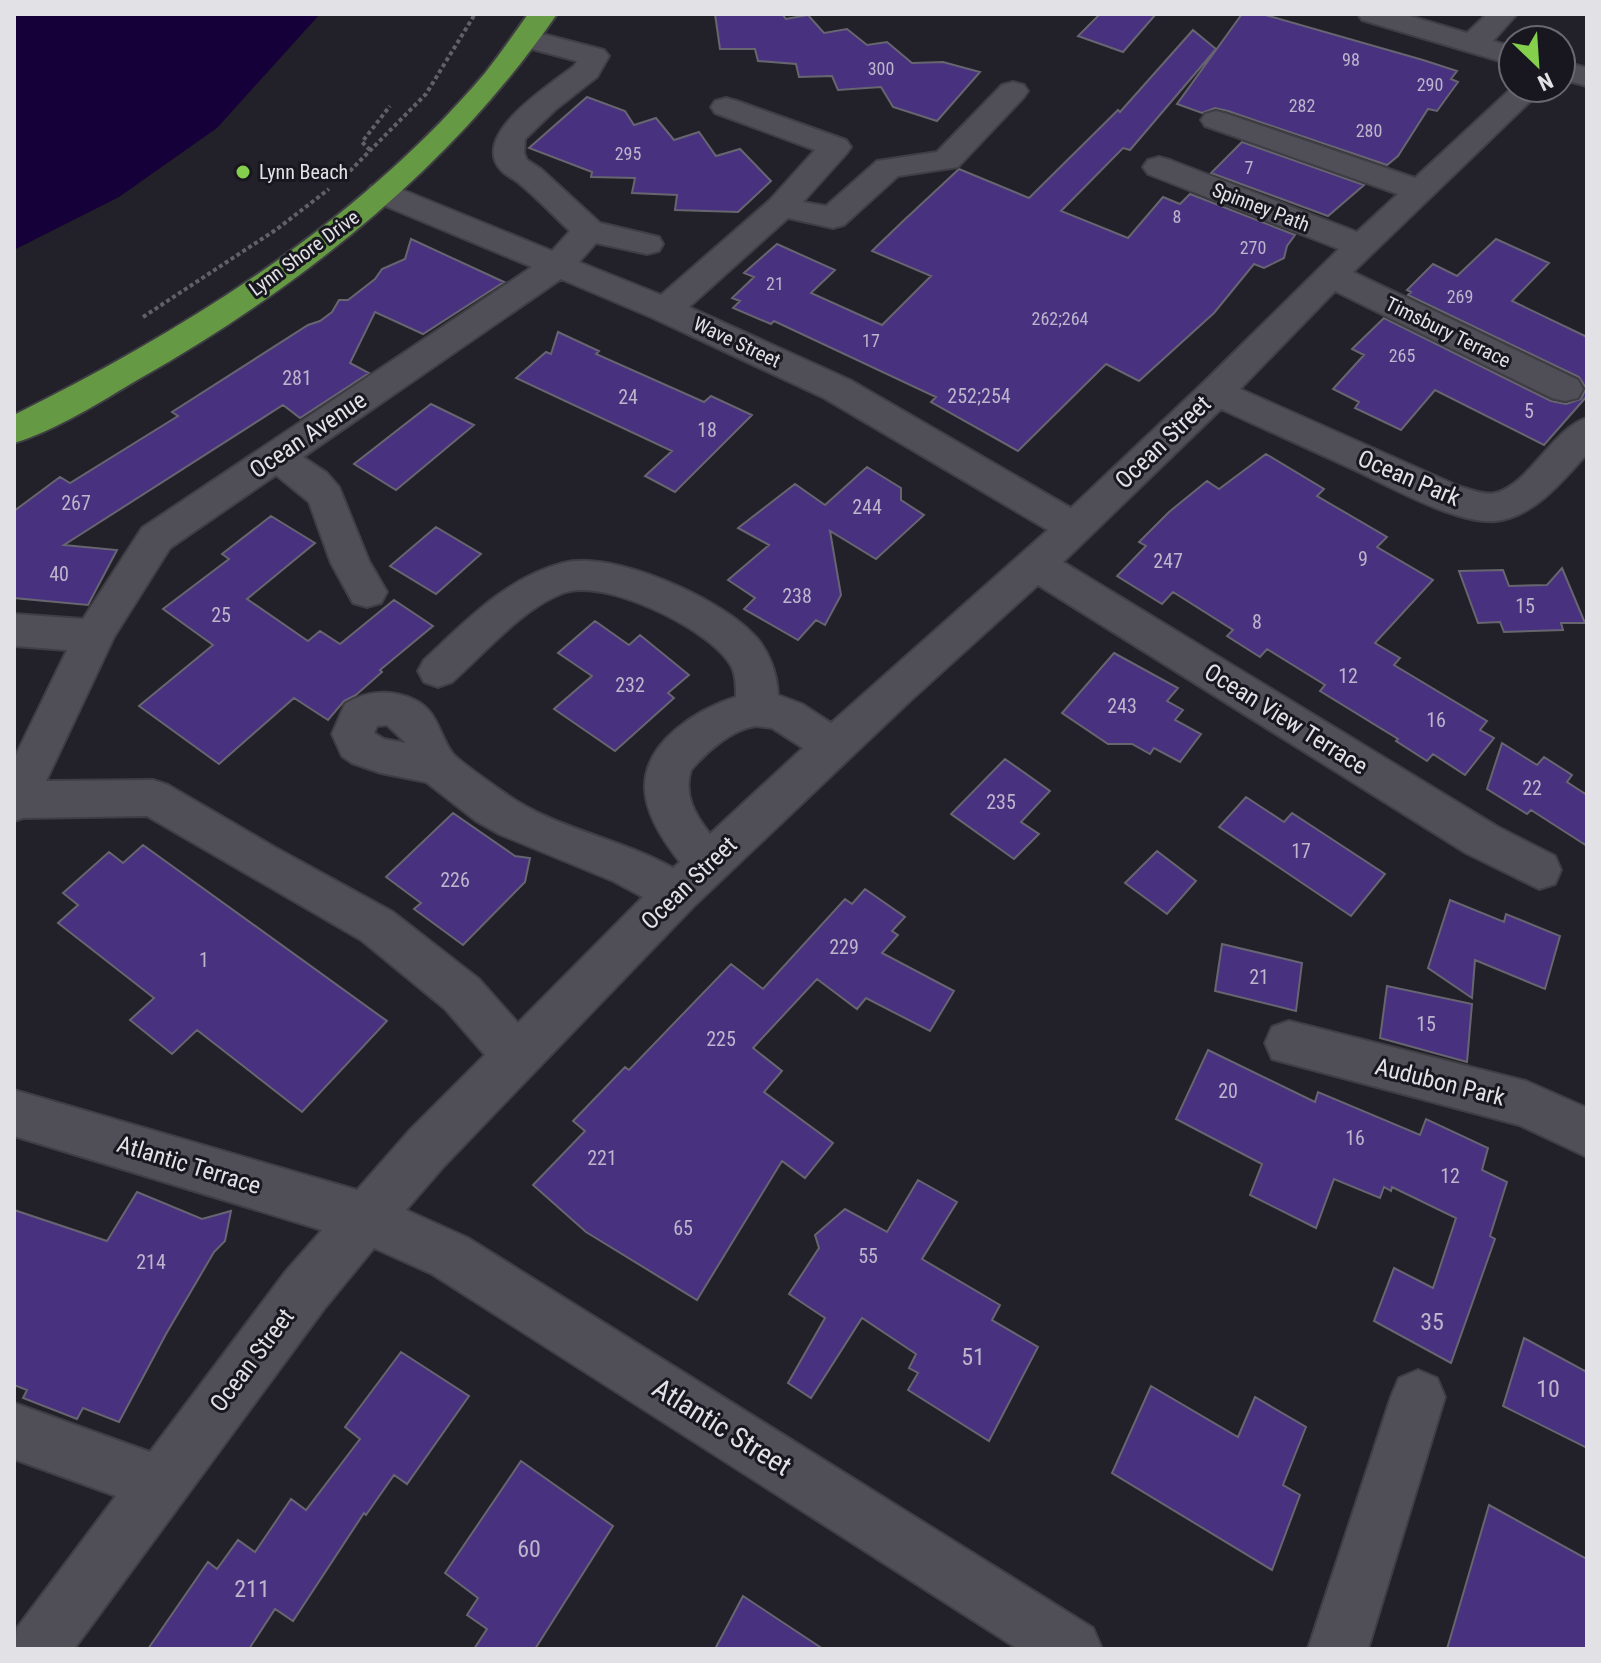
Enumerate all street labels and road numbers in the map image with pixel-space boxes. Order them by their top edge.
street label: Spinney Path [1209,177,1313,237]
street label: Lynn Shore Drive [244,205,364,301]
street label: Timsbury Terrace [1381,291,1515,373]
street label: Wave Street [690,311,785,373]
street label: Ocean Avenue [244,386,372,484]
street label: Ocean Street [1110,390,1216,494]
street label: Ocean Park [1354,444,1464,512]
street label: Ocean View Terrace [1199,658,1373,780]
street label: Ocean Street [636,831,742,935]
street label: Audubon Park [1372,1052,1508,1112]
street label: Atlantic Terrace [114,1130,264,1200]
street label: Ocean Street [204,1303,300,1417]
street label: Atlantic Street [647,1371,797,1483]

